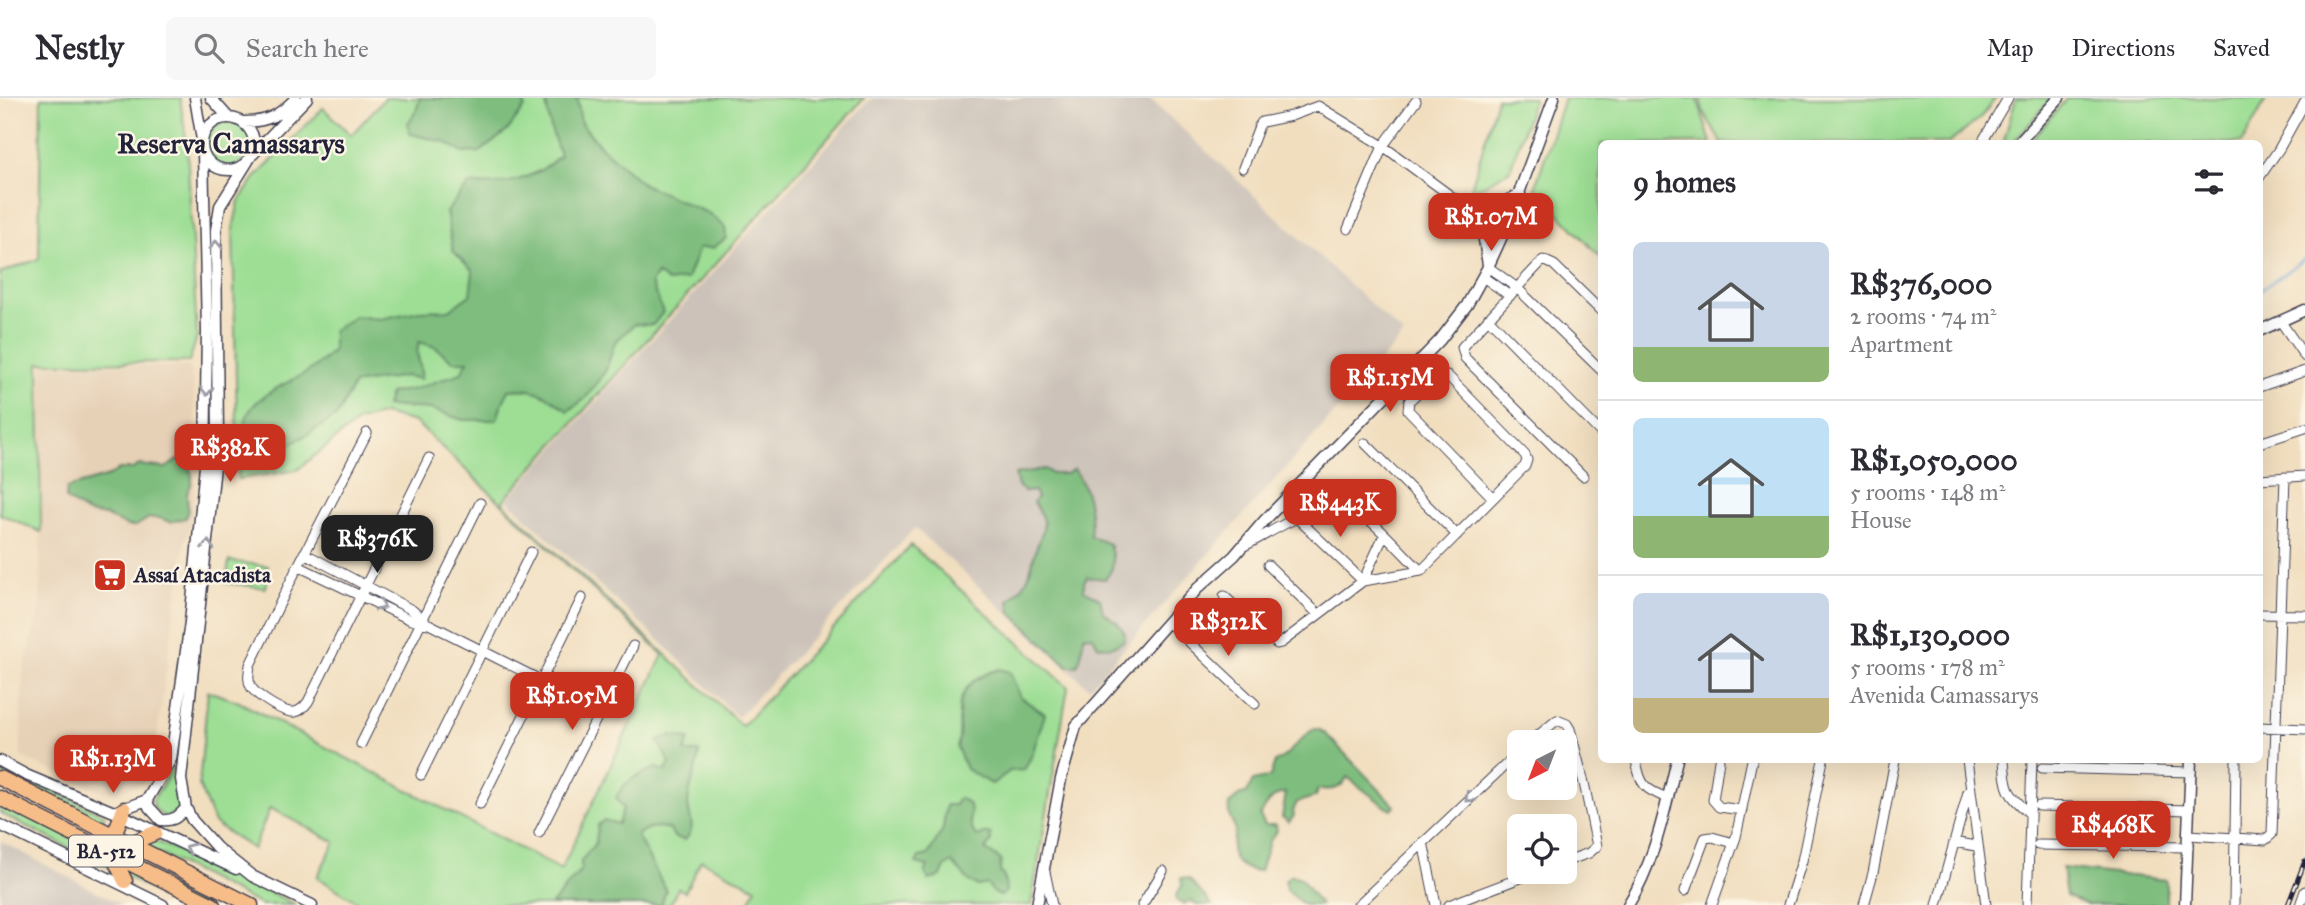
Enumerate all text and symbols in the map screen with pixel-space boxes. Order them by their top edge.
search box [166,17,656,80]
text: Nestly [35,28,124,68]
icon: search [190,29,228,67]
text: Search here [246,32,369,64]
text: Map [1987,33,2034,63]
text: Directions [2072,33,2175,63]
text: Saved [2213,33,2270,63]
district label: Reserva Camassarys [117,126,345,161]
icon: filters [2190,163,2228,201]
text: 9 homes [1633,164,1736,200]
pin: R$1.07M [1426,194,1556,253]
text: R$1.07M [1444,202,1538,230]
one-way arrow [208,239,224,250]
text: R$376,000 [1850,266,1993,302]
icon: home [1689,270,1773,354]
text: 2 rooms · 74 m² [1850,302,1996,330]
text: Apartment [1850,330,1953,358]
pin: R$1.15M [1325,354,1455,414]
text: R$1.15M [1346,363,1434,391]
one-way arrow [199,386,215,397]
pin: R$382K [173,424,287,484]
text: R$382K [190,433,270,461]
text: R$1,050,000 [1850,442,2018,478]
icon: home [1689,446,1773,530]
text: 5 rooms · 148 m² [1850,478,2005,506]
pin: R$443K [1283,480,1397,539]
text: R$443K [1299,488,1381,516]
text: House [1850,506,1912,534]
pin: R$376K [320,516,434,575]
text: R$376K [337,524,417,552]
one-way arrow [200,540,215,551]
supermarket icon: Assaí Atacadista [91,556,129,594]
place label: Assaí Atacadista [132,562,272,588]
one-way arrow [374,598,386,612]
pin: R$312K [1171,598,1285,658]
text: R$312K [1190,607,1266,635]
text: R$1,130,000 [1850,617,2010,653]
icon: home [1689,621,1773,705]
text: 5 rooms · 178 m² [1850,653,2005,681]
pin: R$1.05M [507,672,637,732]
text: R$1.05M [526,681,618,709]
text: Avenida Camassarys [1850,681,2039,709]
north arrow [1507,730,1577,800]
map controls [1507,730,1577,884]
pin: R$1.13M [48,736,178,795]
text: R$1.13M [70,744,156,772]
one-way arrow [1464,790,1477,803]
pin: R$468K [2056,802,2170,861]
text: R$468K [2071,810,2155,838]
button: locate [1507,814,1577,884]
road number: BA-512 [69,836,143,866]
one-way arrow [184,842,197,856]

